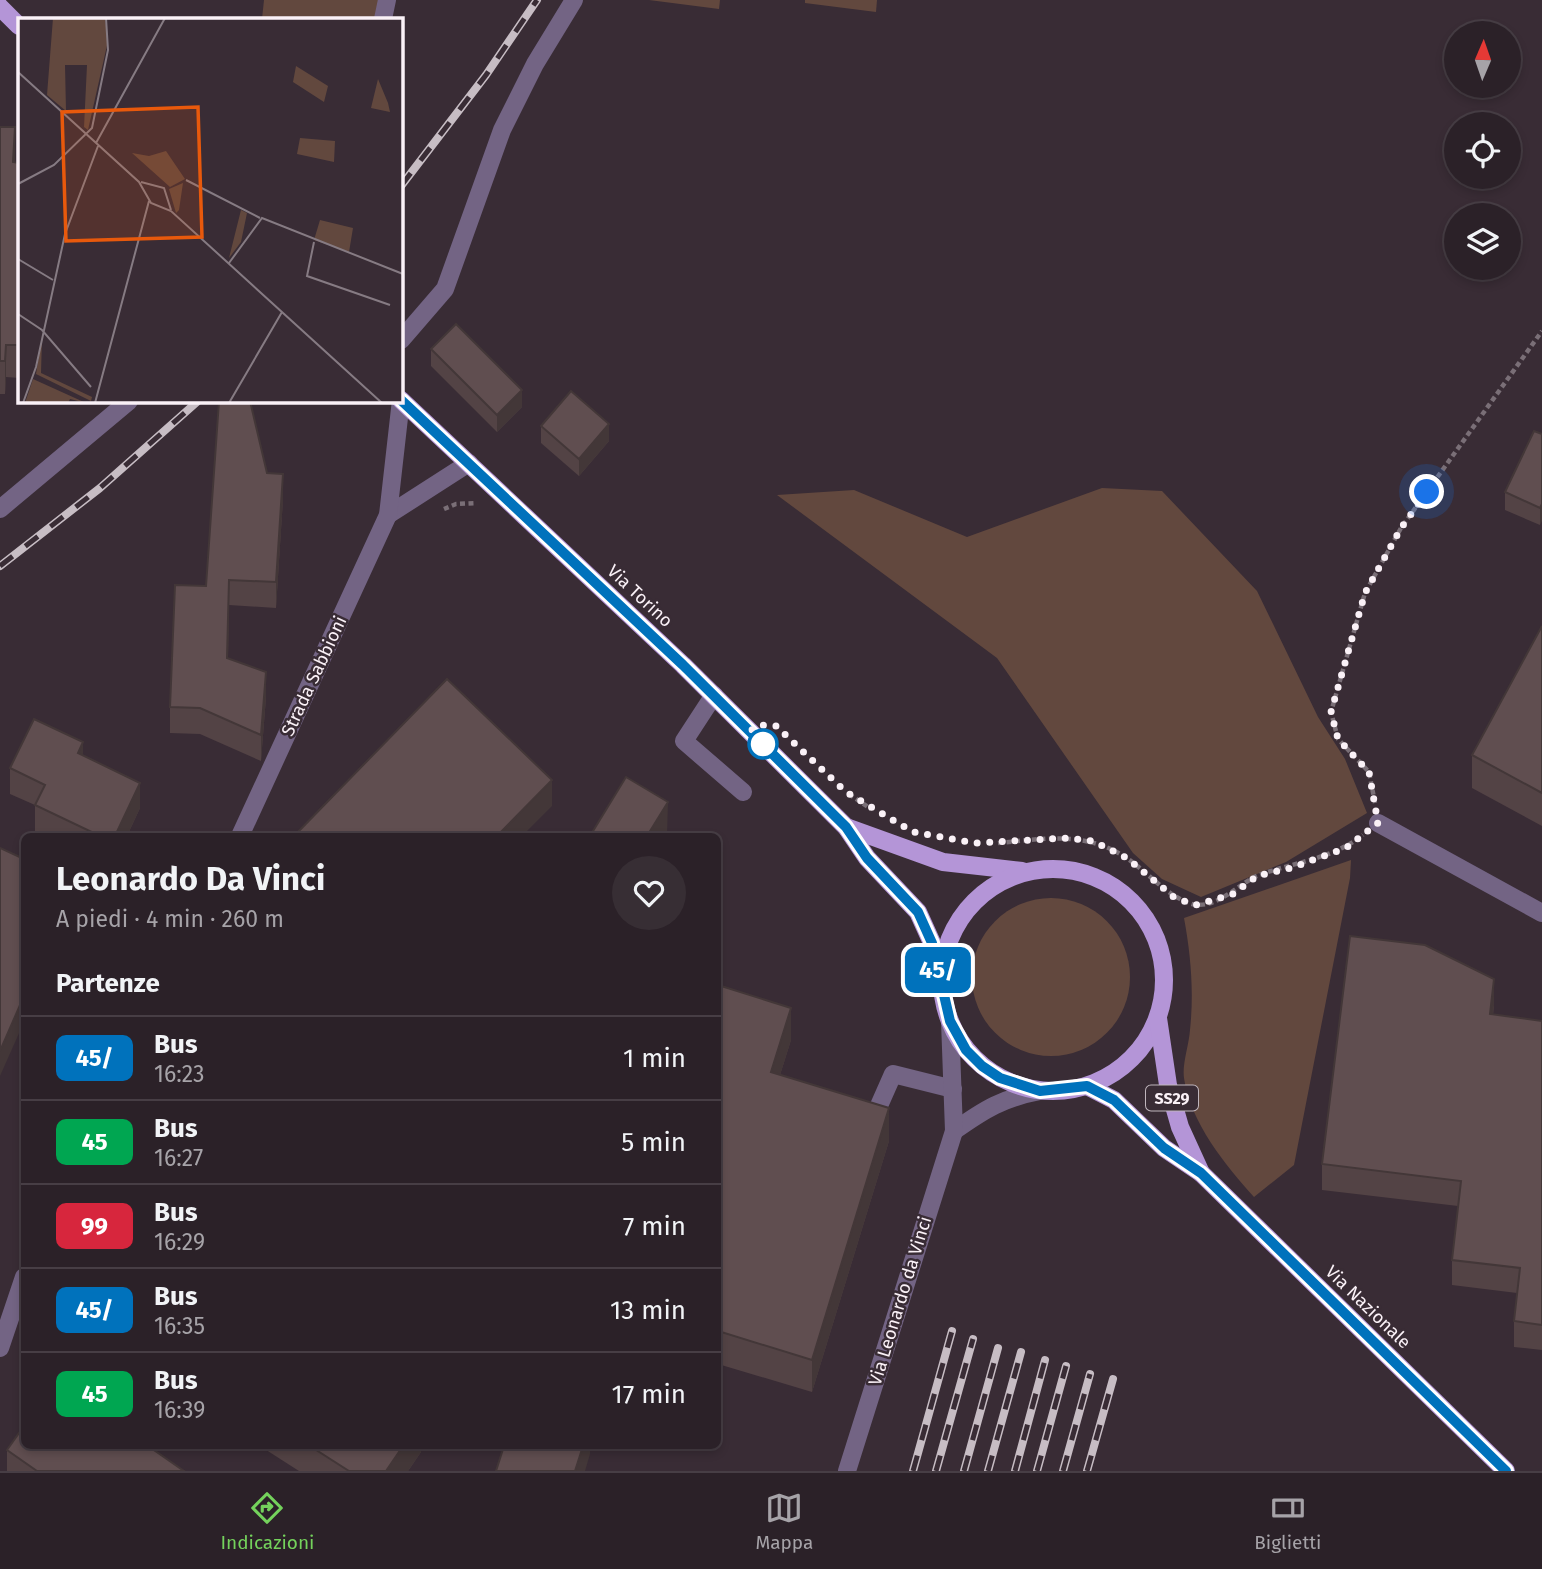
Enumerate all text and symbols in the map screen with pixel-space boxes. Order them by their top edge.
inset map [18,18,402,402]
north arrow [1444,21,1521,98]
map controls [1444,21,1521,280]
button: locate [1444,112,1521,189]
button: layers [1444,203,1521,280]
your location [1409,474,1444,509]
street label: Via Torino [603,560,677,632]
street label: Strada Sabbioni [277,612,351,740]
unlabelled marker [748,729,778,759]
button: heart [612,856,686,930]
text: Leonardo Da Vinci [56,859,325,899]
text: A piedi · 4 min · 260 m [56,905,284,933]
line badge: 45/ [898,947,978,993]
text: 45/ [919,956,957,984]
text: Partenze [56,968,160,999]
text: Bus [154,1029,197,1060]
text: 1 min [623,1043,686,1074]
text: 45/ [75,1044,114,1072]
text: 16:23 [154,1060,205,1088]
road number: SS29 [1146,1086,1198,1110]
text: Bus [154,1113,197,1144]
text: 5 min [621,1127,686,1158]
text: 45 [81,1128,108,1156]
text: 16:27 [154,1144,203,1172]
text: Bus [154,1197,197,1228]
text: 7 min [623,1211,686,1242]
text: 99 [81,1212,108,1240]
street label: Via Leonardo da Vinci [864,1214,936,1388]
text: 16:29 [154,1228,205,1256]
street label: Via Nazionale [1321,1261,1415,1353]
text: Bus [154,1281,197,1312]
text: 13 min [610,1295,686,1326]
text: 45/ [75,1296,114,1324]
text: 16:35 [154,1312,205,1340]
text: Bus [154,1365,197,1396]
text: 17 min [611,1379,686,1410]
text: 45 [81,1380,108,1408]
text: 16:39 [154,1396,205,1424]
tab: Indicazioni [221,1489,314,1554]
tab: Mappa [755,1489,813,1554]
tab: Biglietti [1254,1489,1321,1554]

